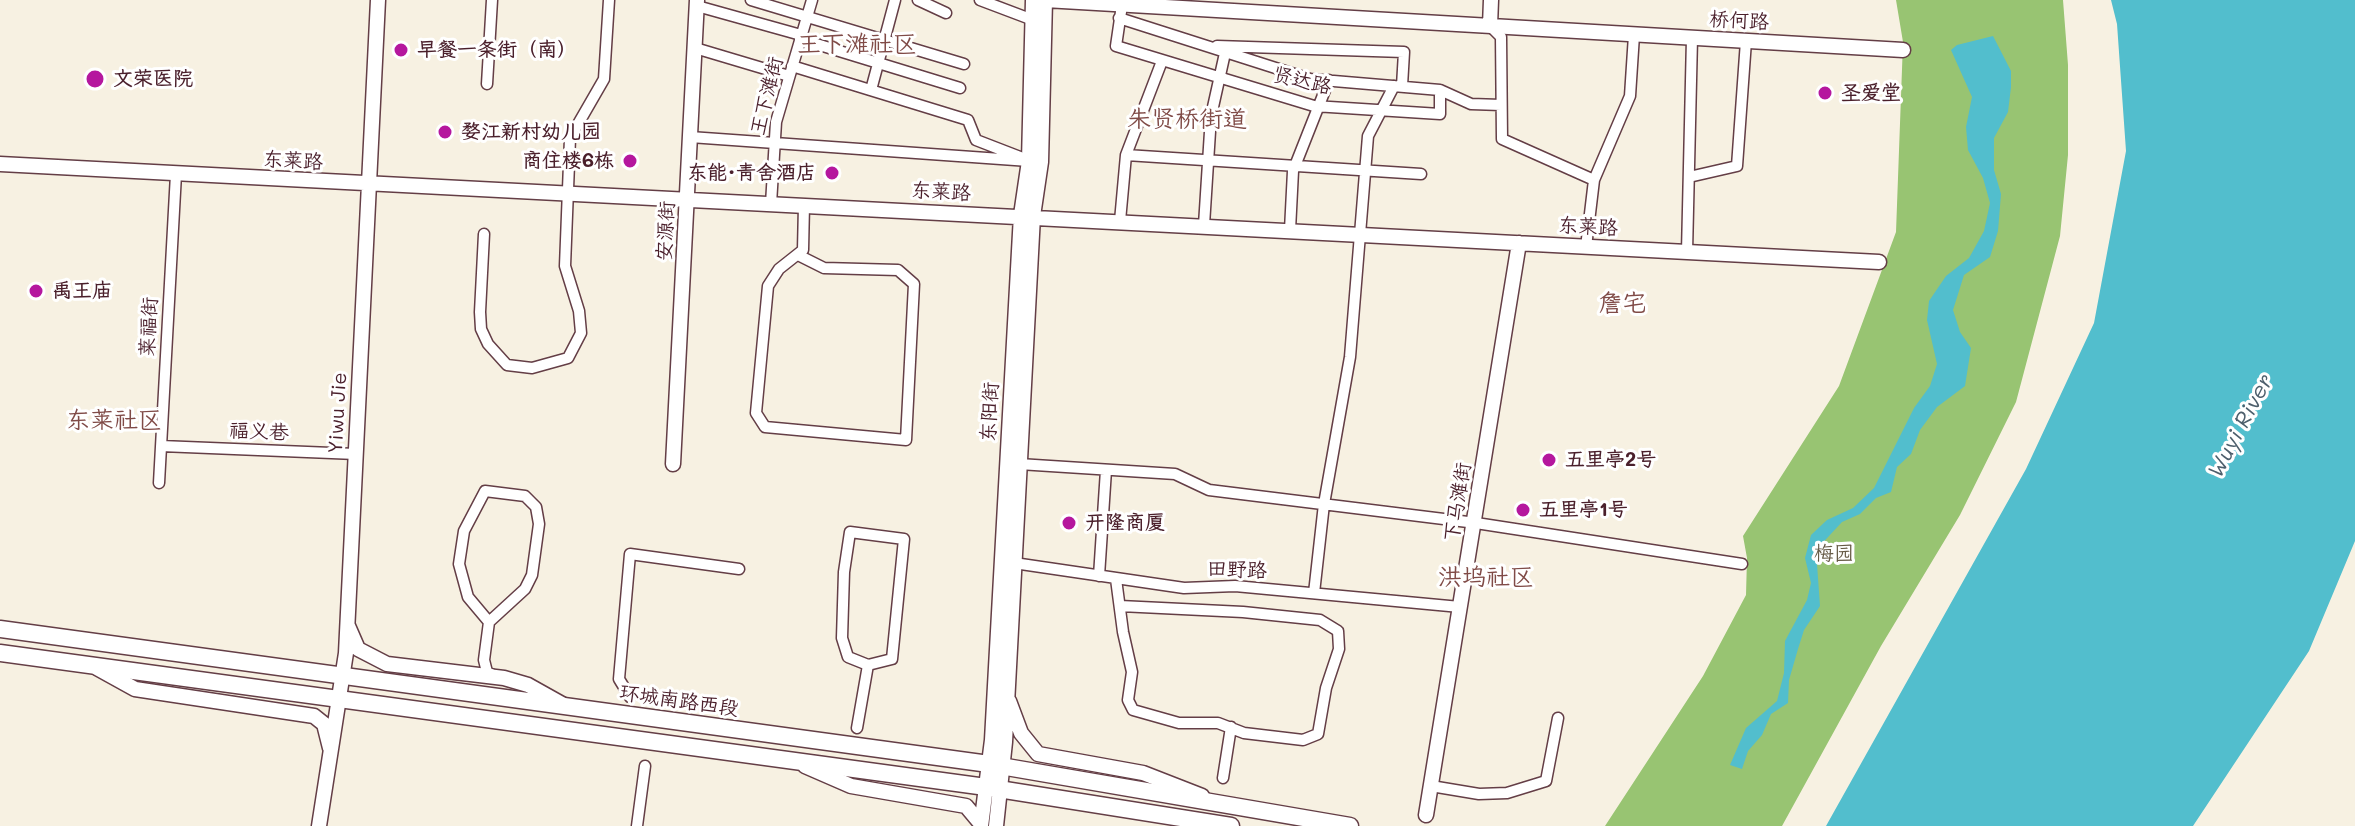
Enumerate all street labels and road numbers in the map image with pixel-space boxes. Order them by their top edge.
street label: 桥何路 [1708,7,1770,35]
street label: 王下滩街 [746,54,788,138]
street label: 贤达路 [1270,63,1334,99]
street label: 东莱路 [262,147,324,175]
street label: 东莱路 [910,178,972,206]
street label: 安源街 [652,200,680,262]
street label: 东莱路 [1557,213,1619,241]
street label: 莱福街 [135,296,163,358]
street label: Yiwu Jie [324,372,352,454]
street label: 东阳街 [976,381,1004,443]
street label: 福义巷 [229,419,289,445]
street label: 下马滩街 [1440,461,1476,543]
street label: 田野路 [1207,557,1267,583]
street label: 环城南路西段 [618,681,740,721]

